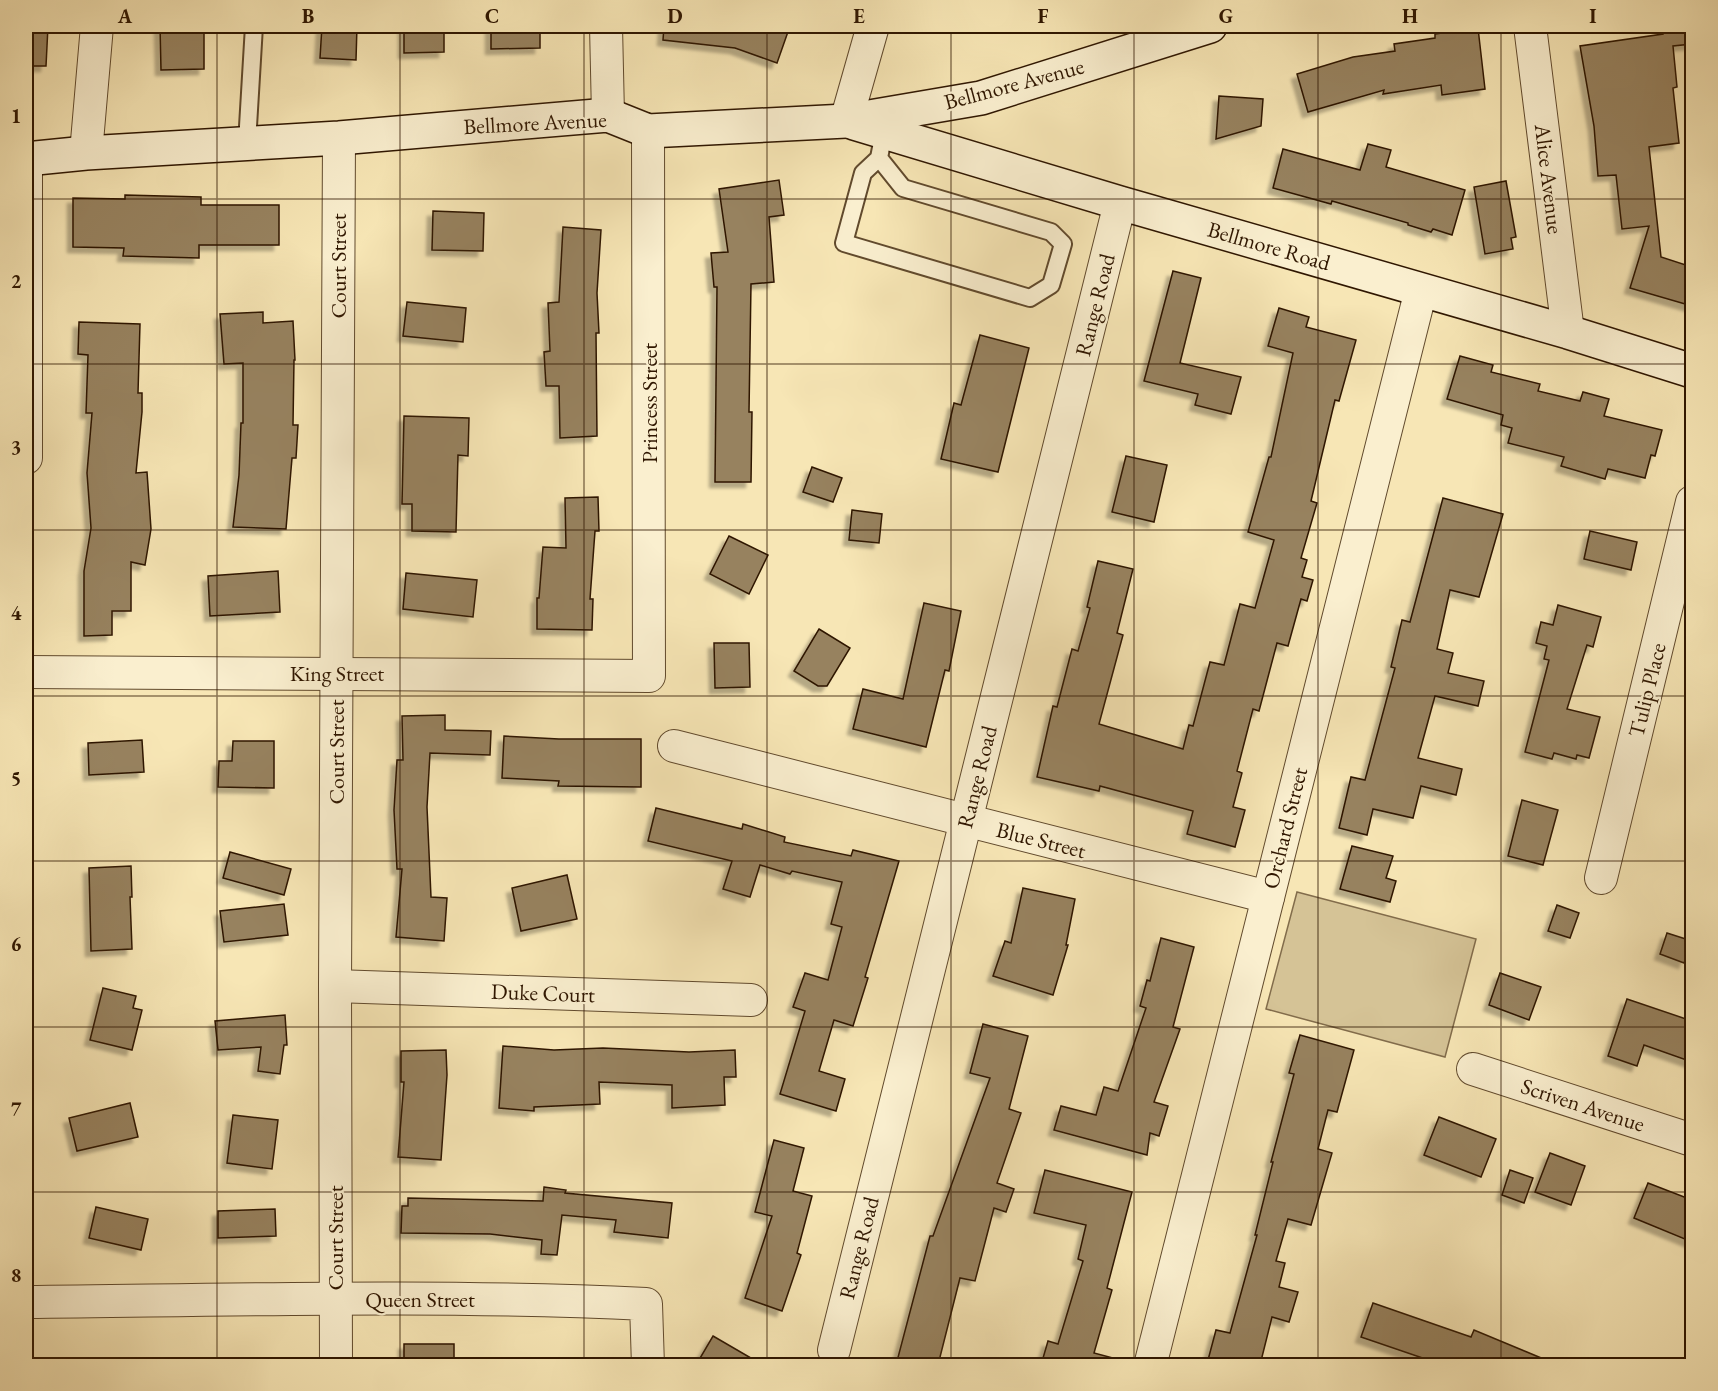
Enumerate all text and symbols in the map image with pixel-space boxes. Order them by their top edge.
text: A [117,3,133,29]
text: B [302,3,314,29]
text: C [485,3,499,29]
text: D [667,3,683,29]
text: E [853,3,865,29]
text: F [1038,3,1049,29]
text: G [1219,3,1233,29]
text: H [1402,3,1418,29]
text: I [1589,3,1597,29]
street label: Bellmore Avenue [941,51,1087,117]
text: 1 [11,103,21,129]
street label: Bellmore Avenue [463,105,608,141]
street label: Alice Avenue [1528,121,1570,236]
street label: Court Street [324,213,353,319]
street label: Bellmore Road [1204,215,1335,278]
street label: Range Road [1068,250,1122,359]
text: 2 [11,268,22,294]
street label: Princess Street [635,343,664,463]
text: 3 [11,434,21,460]
text: 4 [11,600,22,626]
street label: Tulip Place [1621,639,1673,740]
street label: King Street [290,659,384,688]
street label: Court Street [322,699,351,805]
street label: Range Road [950,722,1004,831]
street label: Orchard Street [1256,764,1314,892]
text: 5 [11,765,21,791]
street label: Blue Street [993,815,1089,865]
text: 6 [11,931,22,957]
street label: Duke Court [491,977,595,1009]
street label: Scriven Avenue [1517,1071,1649,1139]
text: 7 [11,1096,22,1122]
street label: Court Street [321,1185,350,1291]
street label: Range Road [832,1193,886,1302]
text: 8 [11,1262,21,1288]
street label: Queen Street [365,1285,475,1314]

